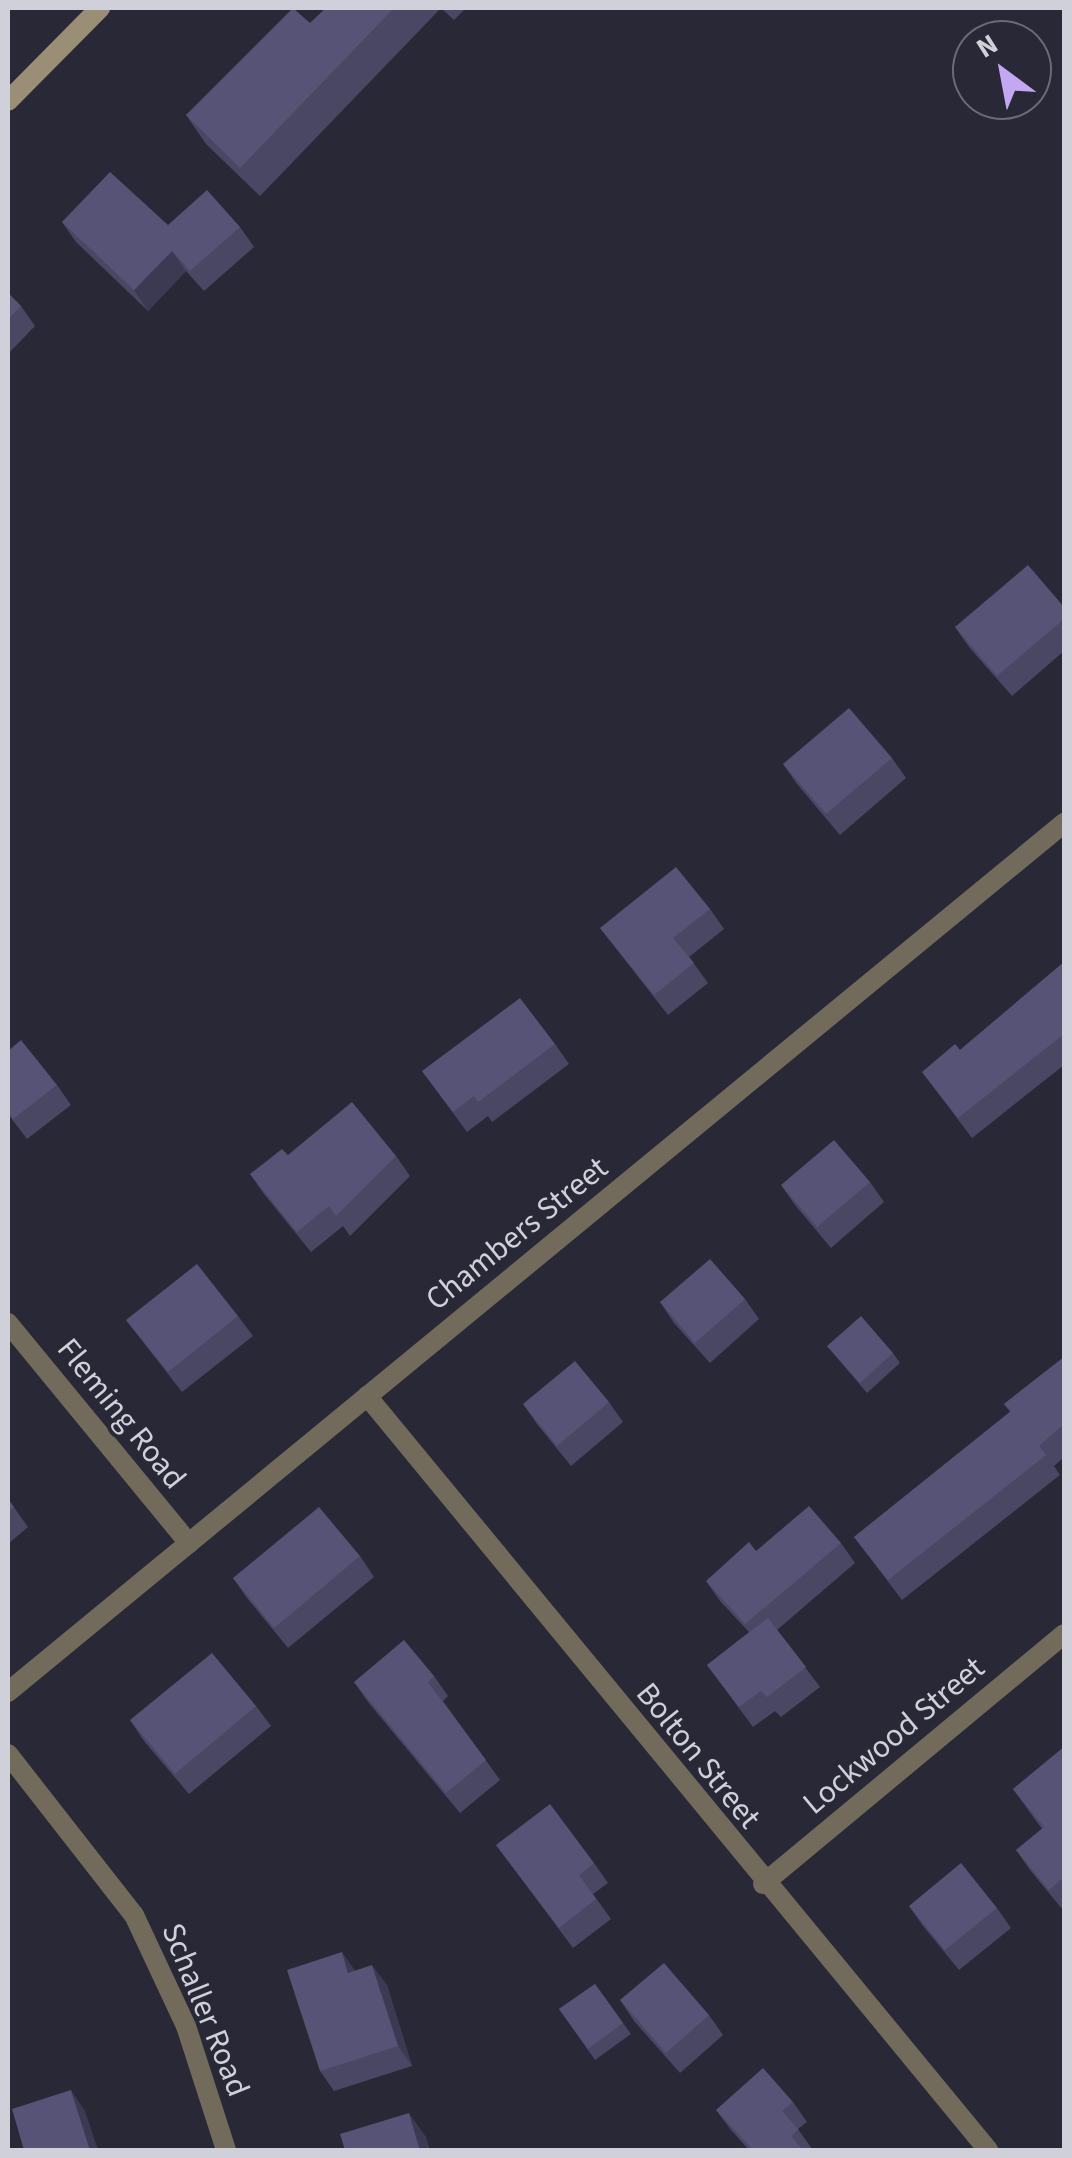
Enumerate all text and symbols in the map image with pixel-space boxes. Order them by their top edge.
north arrow [952,20,1052,120]
text: N [969,24,1006,68]
street label: Chambers Street [418,1149,616,1319]
street label: Fleming Road [49,1331,193,1497]
street label: Lockwood Street [796,1649,992,1823]
street label: Bolton Street [628,1675,768,1837]
street label: Schaller Road [153,1918,257,2102]

